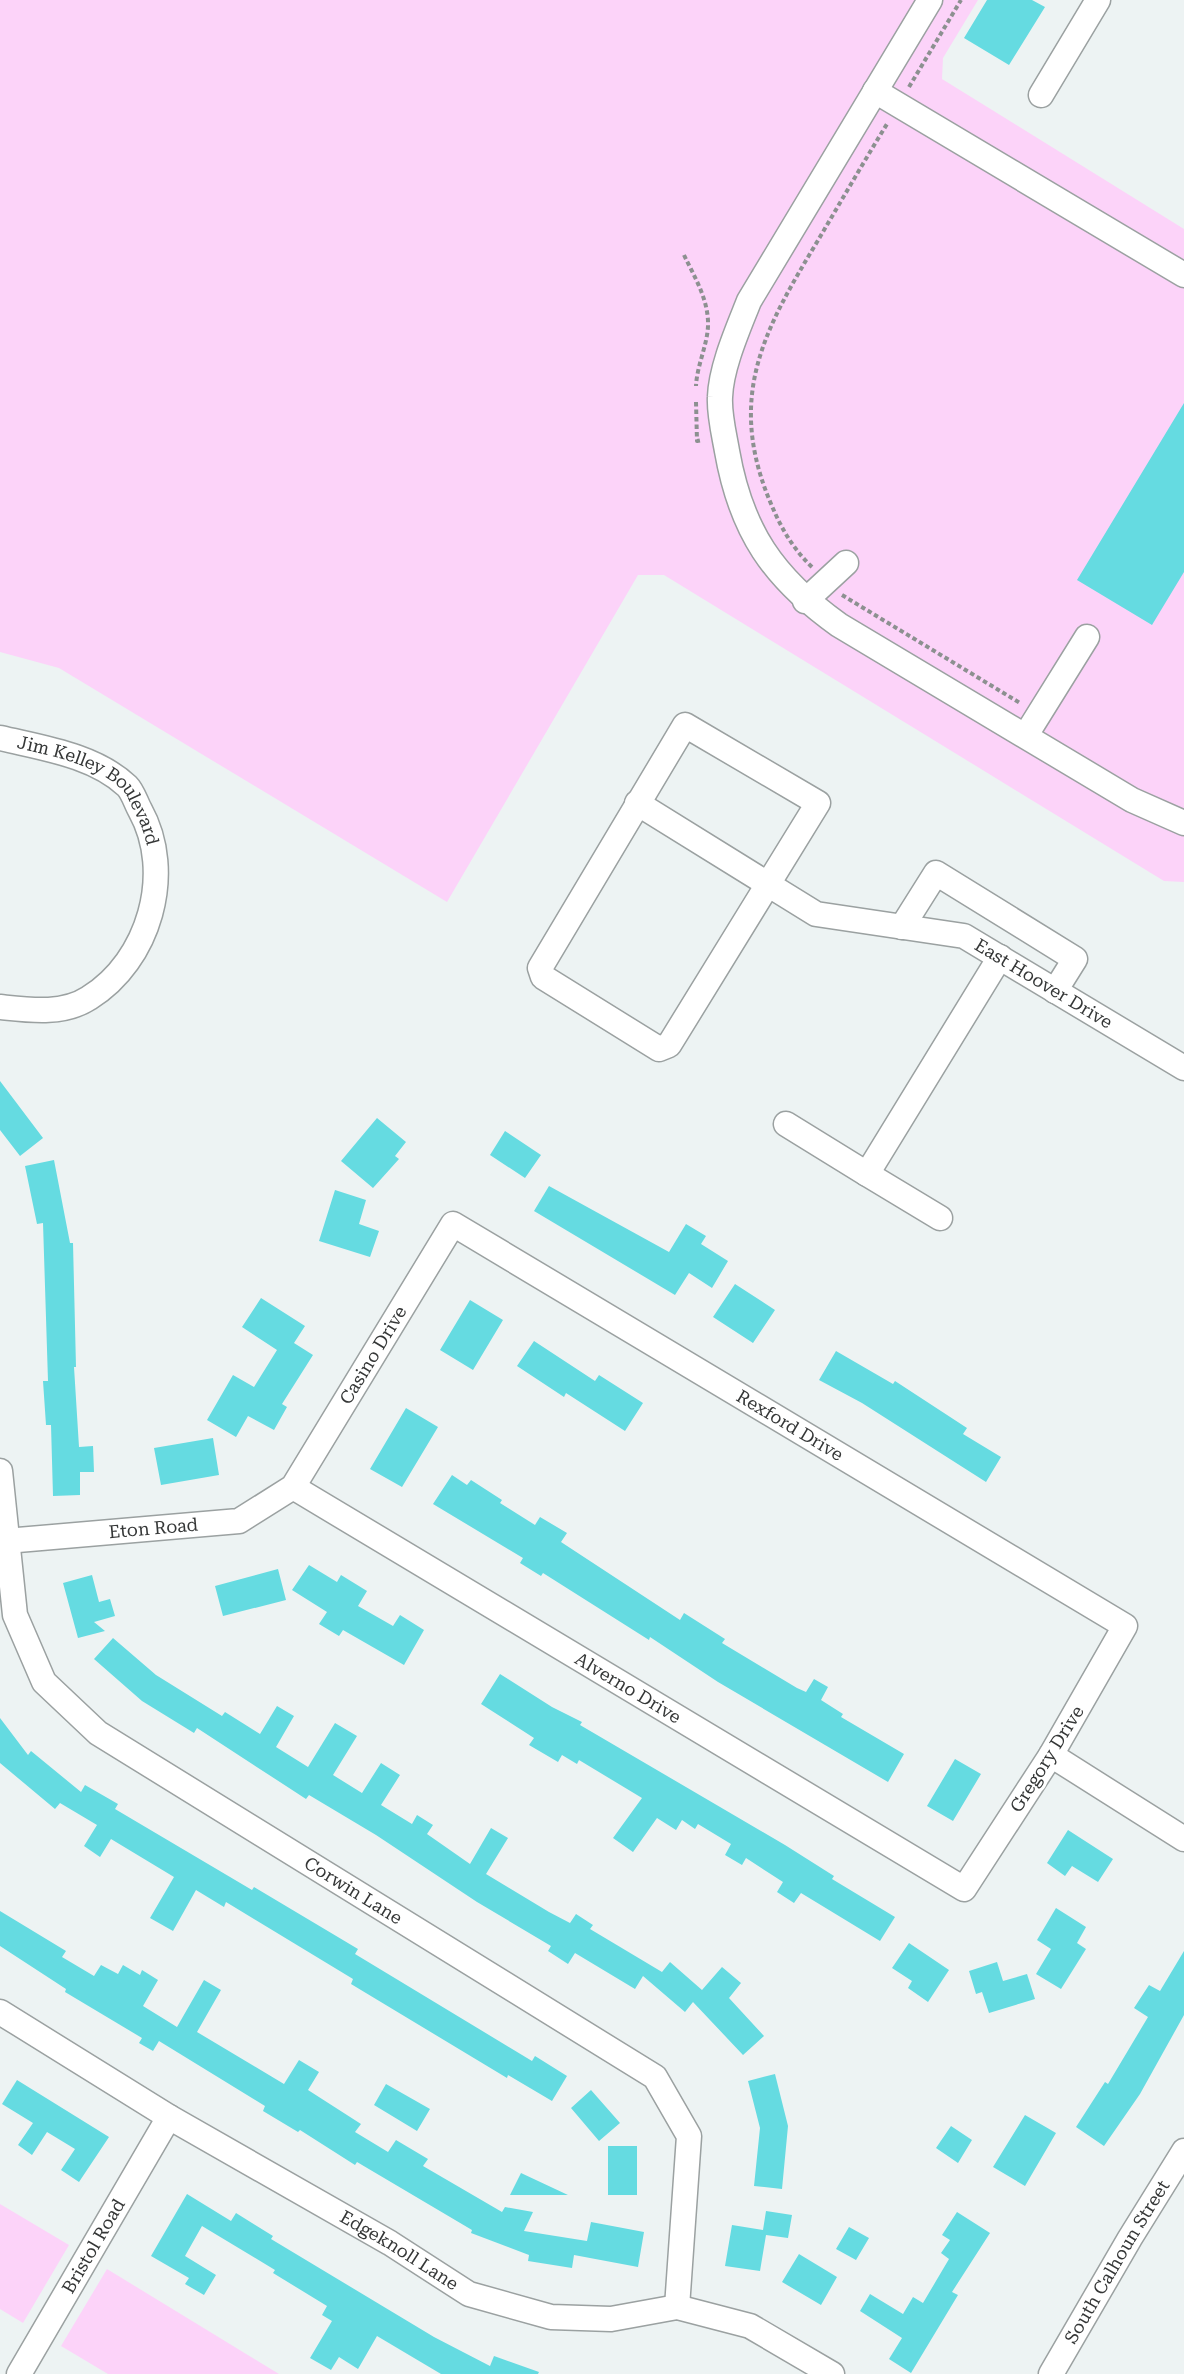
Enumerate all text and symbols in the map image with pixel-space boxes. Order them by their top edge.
street label: Jim Kelley Boulevard [15,731,164,848]
street label: East Hoover Drive [971,934,1117,1033]
street label: Casino Drive [335,1302,411,1408]
street label: Rexford Drive [733,1385,847,1465]
street label: Eton Road [108,1514,199,1542]
street label: Alverno Drive [571,1648,685,1728]
street label: Gregory Drive [1005,1701,1088,1816]
street label: Corwin Lane [301,1852,406,1928]
street label: South Calhoun Street [1060,2176,1173,2347]
street label: Bristol Road [57,2195,129,2297]
street label: Edgeknoll Lane [336,2206,463,2294]

